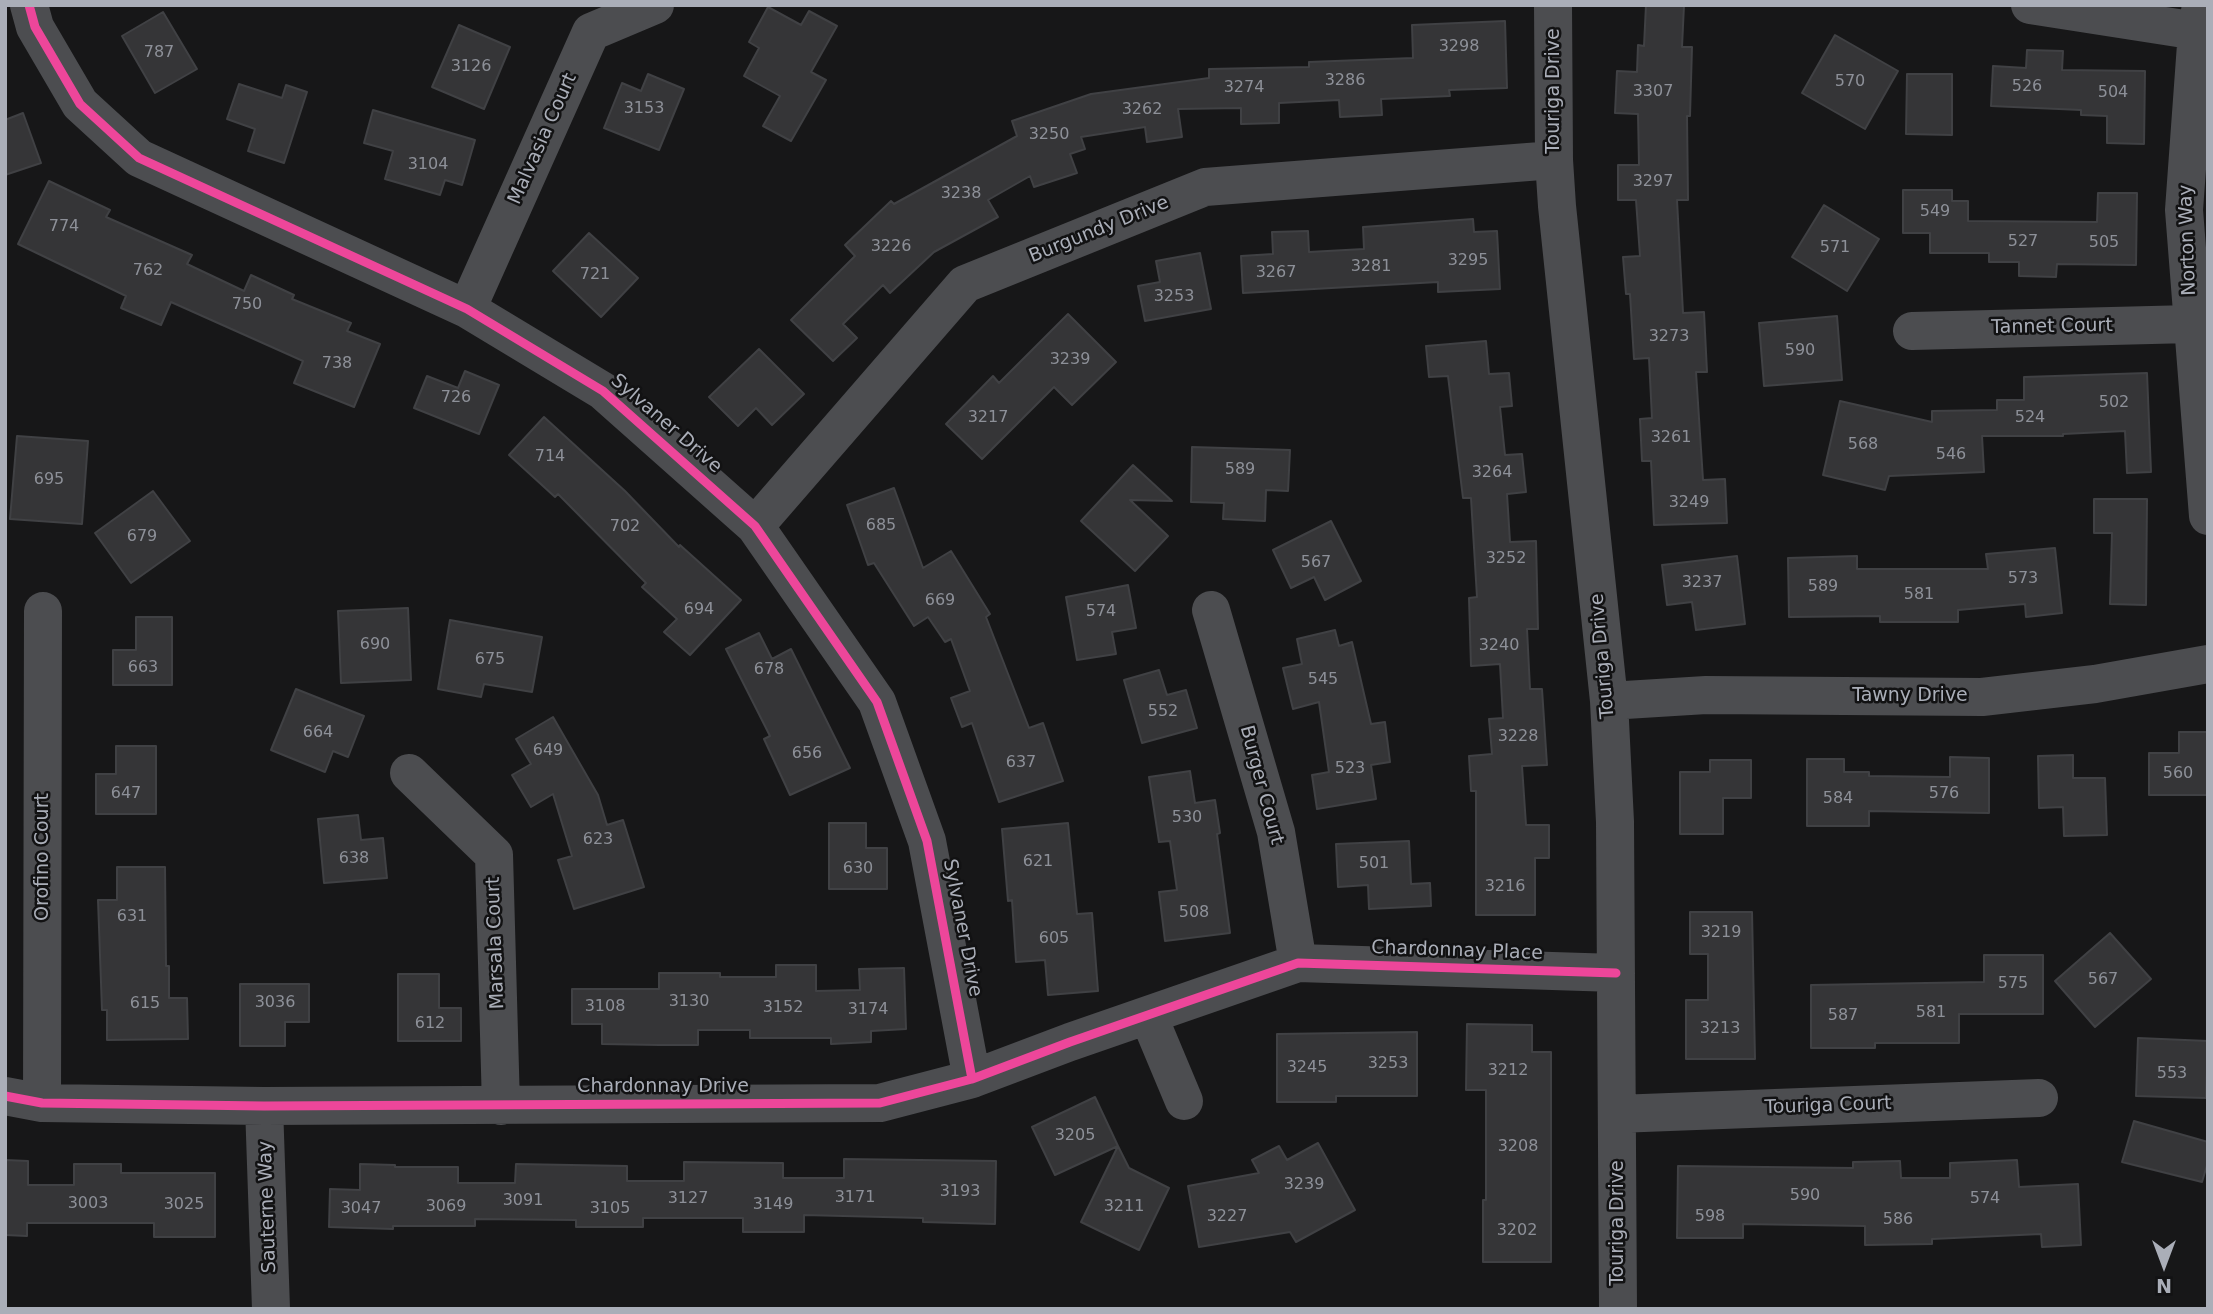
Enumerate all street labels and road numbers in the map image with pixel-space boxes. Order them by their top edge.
street label: Touriga Drive [1543,28,1565,154]
street label: Malvasia Court [504,70,582,208]
street label: Norton Way [2175,184,2201,296]
street label: Burgundy Drive [1026,192,1172,268]
street label: Tannet Court [1991,315,2113,339]
street label: Sylvaner Drive [606,370,726,478]
street label: Touriga Drive [1586,592,1620,720]
street label: Tawny Drive [1852,685,1968,707]
street label: Burger Court [1234,723,1288,847]
street label: Orofino Court [32,793,54,921]
street label: Sylvaner Drive [937,857,987,999]
street label: Marsala Court [482,876,510,1010]
street label: Chardonnay Place [1371,937,1543,965]
street label: Chardonnay Drive [577,1076,749,1098]
street label: Touriga Court [1764,1092,1892,1120]
street label: Sauterne Way [254,1140,282,1274]
street label: Touriga Drive [1607,1160,1629,1286]

